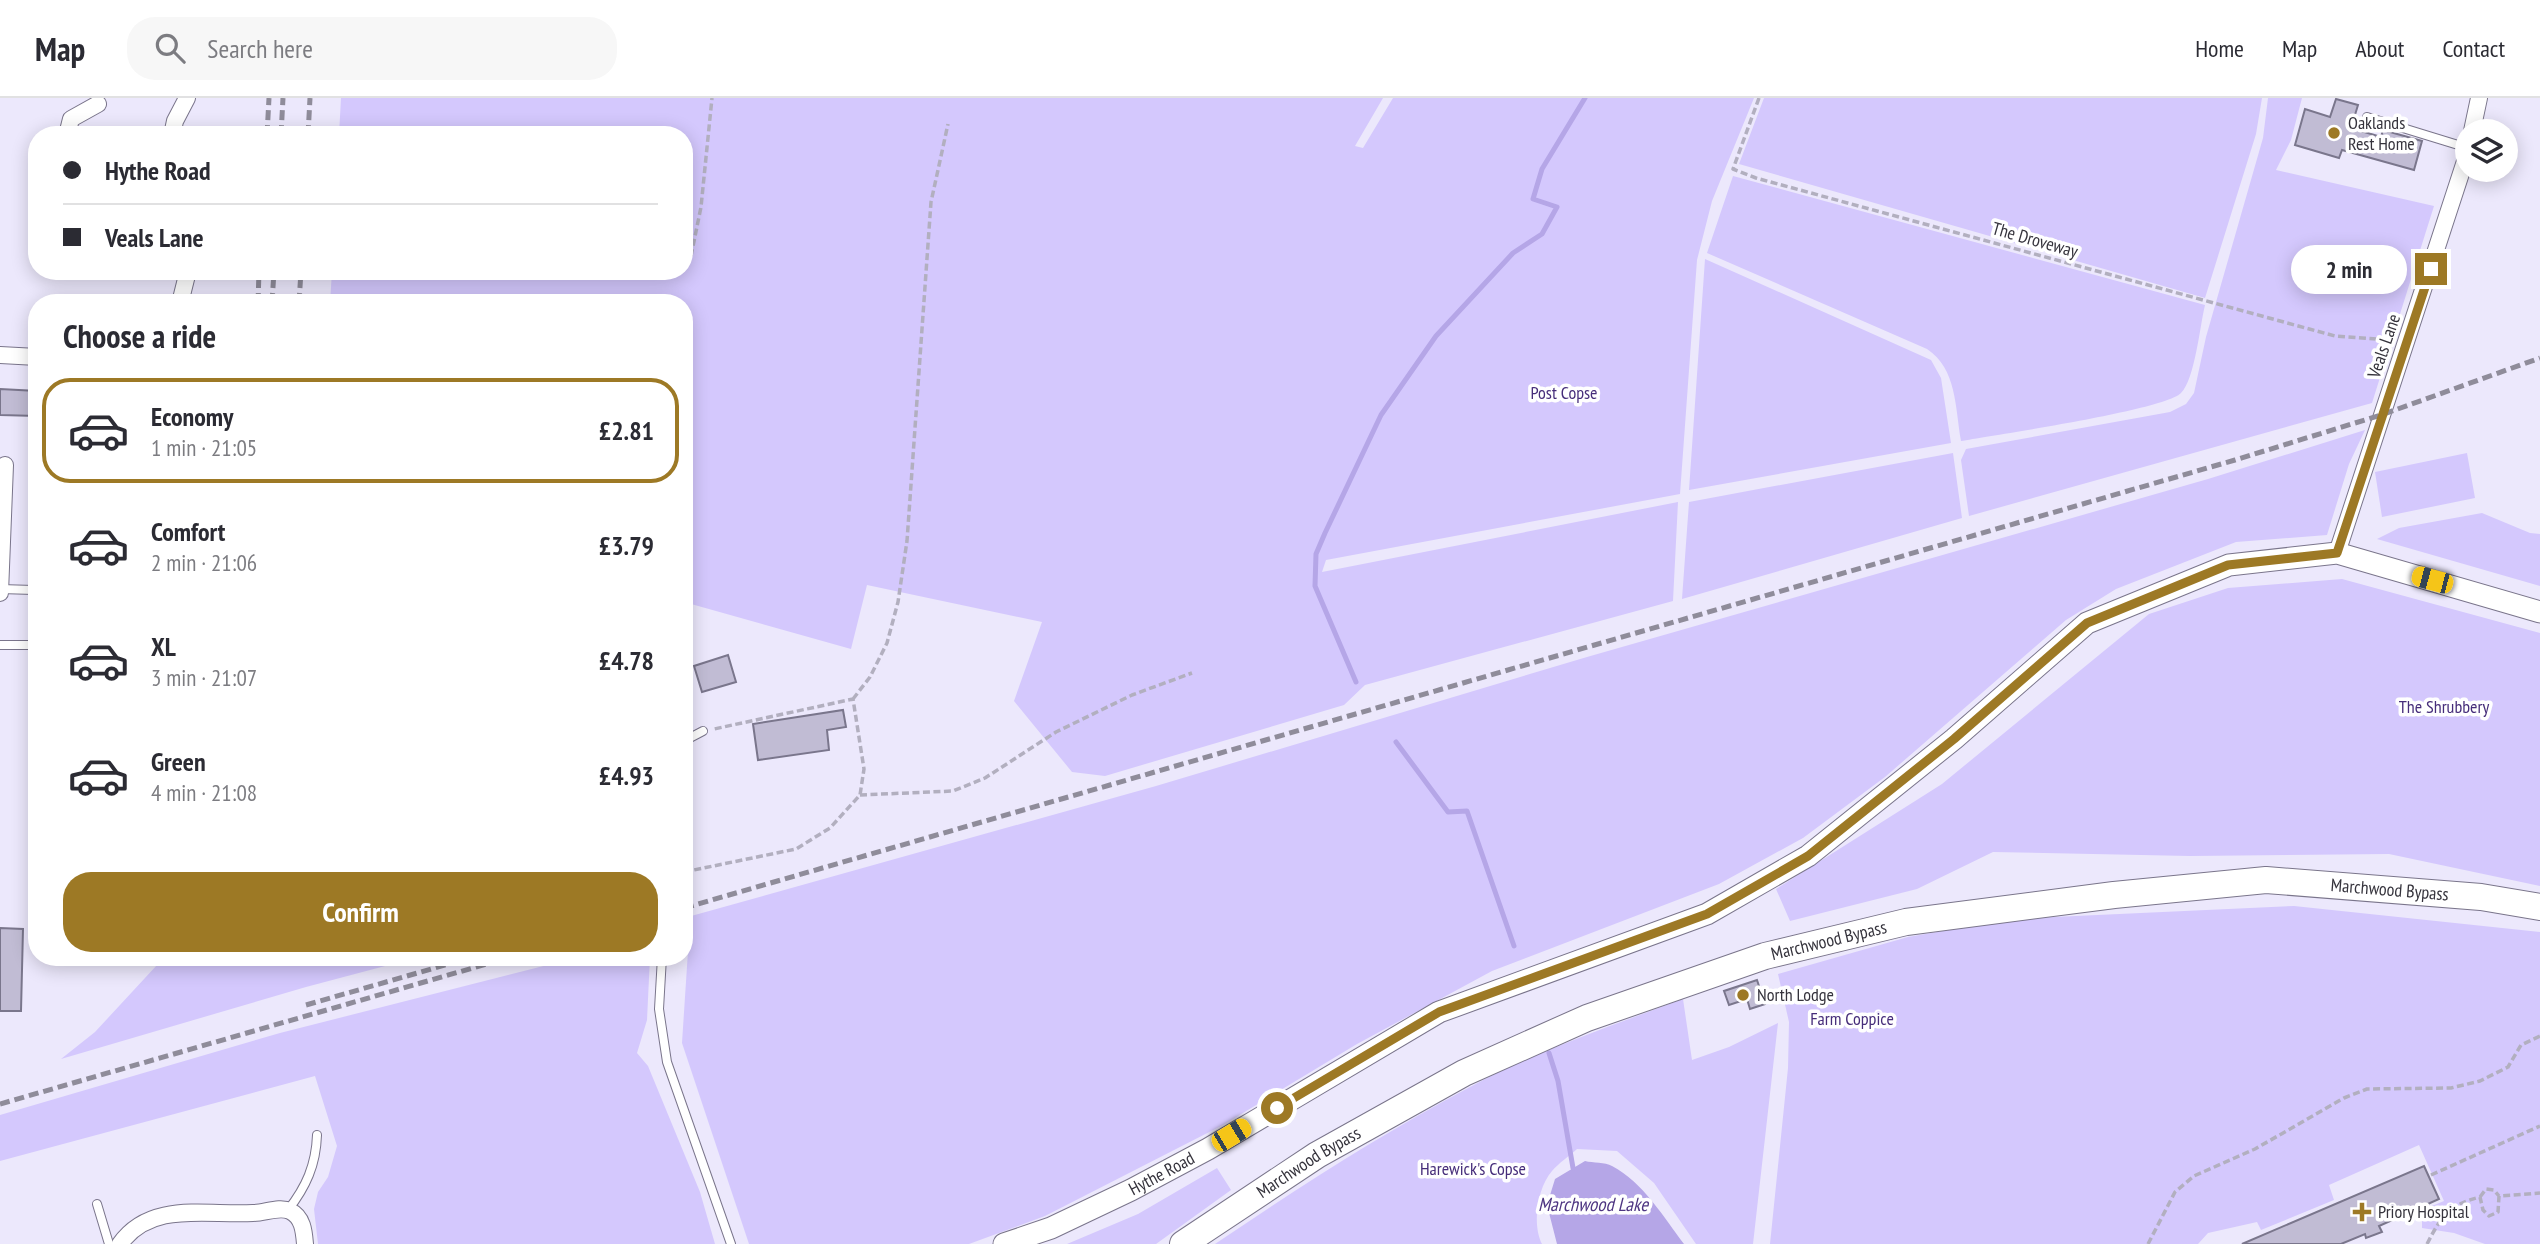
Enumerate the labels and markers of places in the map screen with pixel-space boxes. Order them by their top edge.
place label: Oaklands Rest Home [2348,111,2415,155]
marker: Oaklands Rest Home [2326,125,2342,141]
place label: North Lodge [1757,983,1834,1006]
marker: North Lodge [1735,987,1751,1003]
place label: Priory Hospital [2378,1200,2470,1223]
marker: Priory Hospital [2352,1202,2372,1222]

